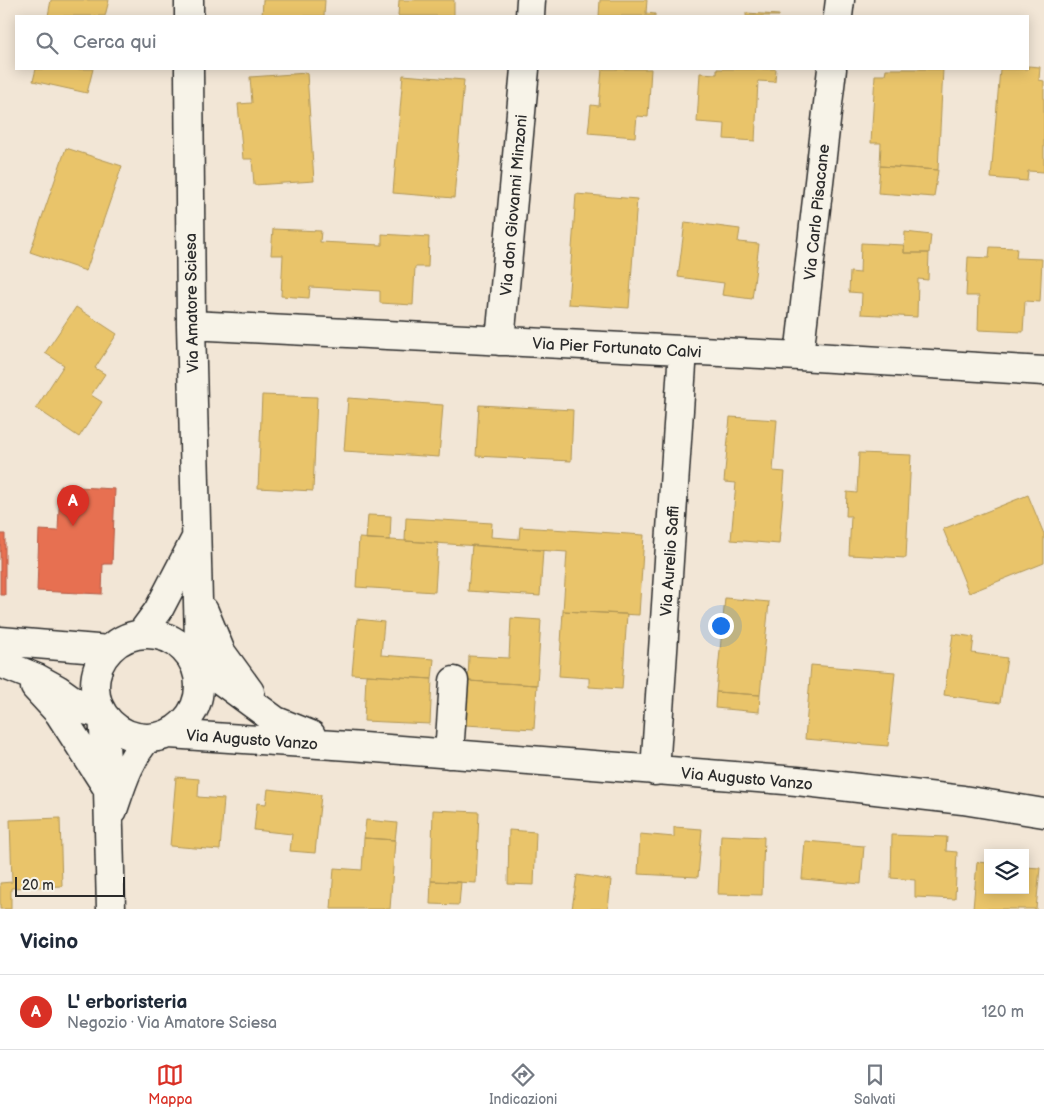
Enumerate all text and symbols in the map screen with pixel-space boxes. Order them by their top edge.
search box [15,15,1029,70]
icon: search [33,29,61,57]
text: Cerca qui [73,31,156,54]
street label: Via don Giovanni Minzoni [497,114,532,297]
street label: Via Carlo Pisacane [801,143,834,281]
street label: Via Amatore Sciesa [182,233,203,373]
street label: Via Pier Fortunato Calvi [532,335,702,362]
pin: A [57,485,89,526]
street label: Via Aurelio Saffi [657,505,684,617]
your location [708,613,734,639]
street label: Via Augusto Vanzo [185,726,319,755]
street label: Via Augusto Vanzo [680,764,814,795]
map controls [984,849,1029,894]
button: layers [984,849,1029,894]
scale bar [15,874,125,897]
text: 20 m [22,877,54,894]
text: Vicino [20,929,78,954]
text: L' erboristeria [67,991,187,1014]
text: A [31,1003,41,1022]
text: 120 m [981,1003,1024,1022]
text: Negozio · Via Amatore Sciesa [67,1014,277,1033]
tab: Mappa [148,1061,193,1108]
tab: Indicazioni [489,1061,557,1108]
tab: Salvati [854,1061,896,1108]

